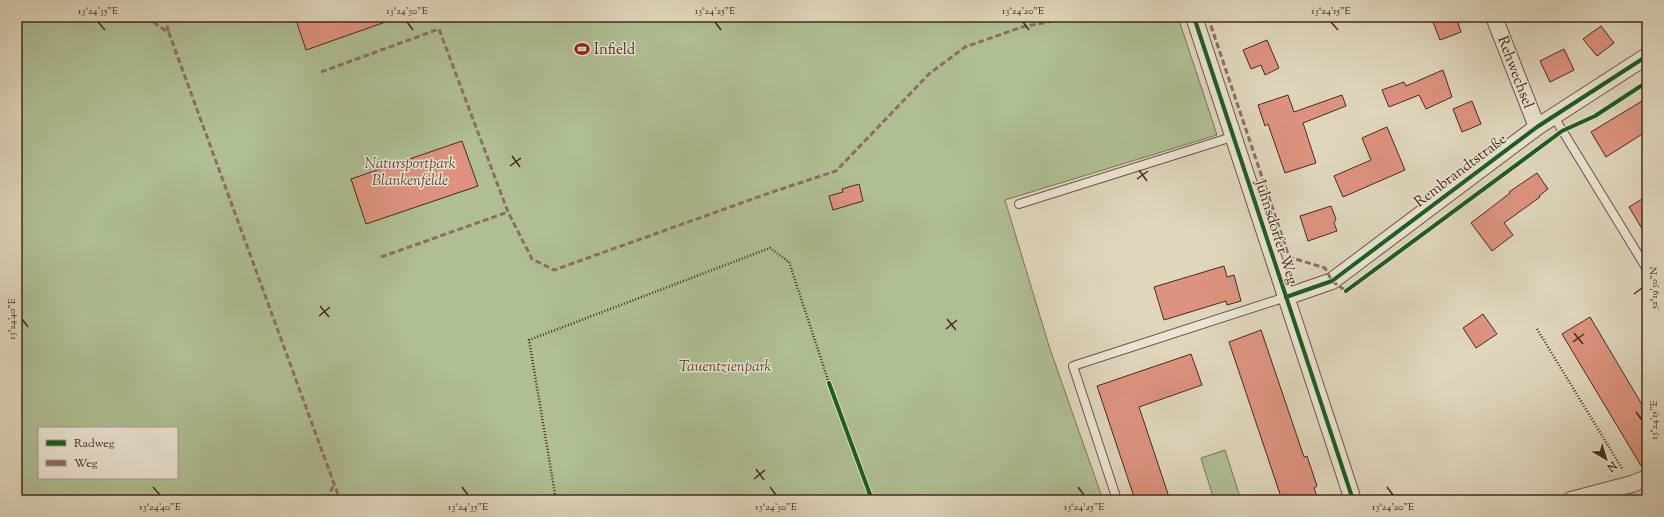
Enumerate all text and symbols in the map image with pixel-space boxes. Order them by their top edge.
text: 13°24'35"E [78,4,118,19]
text: 13°24'30"E [386,4,428,19]
text: 13°24'25"E [695,4,735,19]
text: 13°24'20"E [1002,4,1044,19]
text: 13°24'15"E [1311,4,1351,19]
street label: Rehwechsel [1491,33,1538,112]
sports icon: Infield [573,40,591,58]
place label: Infield [594,40,636,61]
street label: Rembrandtstraße [1410,129,1512,213]
park label: Natursportpark Blankenfelde [364,154,456,192]
street label: Jühnsdorfer Weg [1248,176,1302,287]
text: 52°19'30"N [1647,267,1662,310]
text: 13°24'40"E [5,298,20,340]
park label: Tauentzienpark [679,357,772,378]
text: 13°24'15"E [1647,400,1662,440]
legend [38,427,178,479]
text: Radweg [74,435,115,453]
north arrow [1586,439,1626,479]
text: Weg [74,455,98,473]
text: N [1603,456,1621,475]
text: 13°24'40"E [139,500,181,515]
text: 13°24'35"E [448,500,488,515]
text: 13°24'30"E [755,500,797,515]
text: 13°24'25"E [1064,500,1104,515]
text: 13°24'20"E [1372,500,1414,515]

